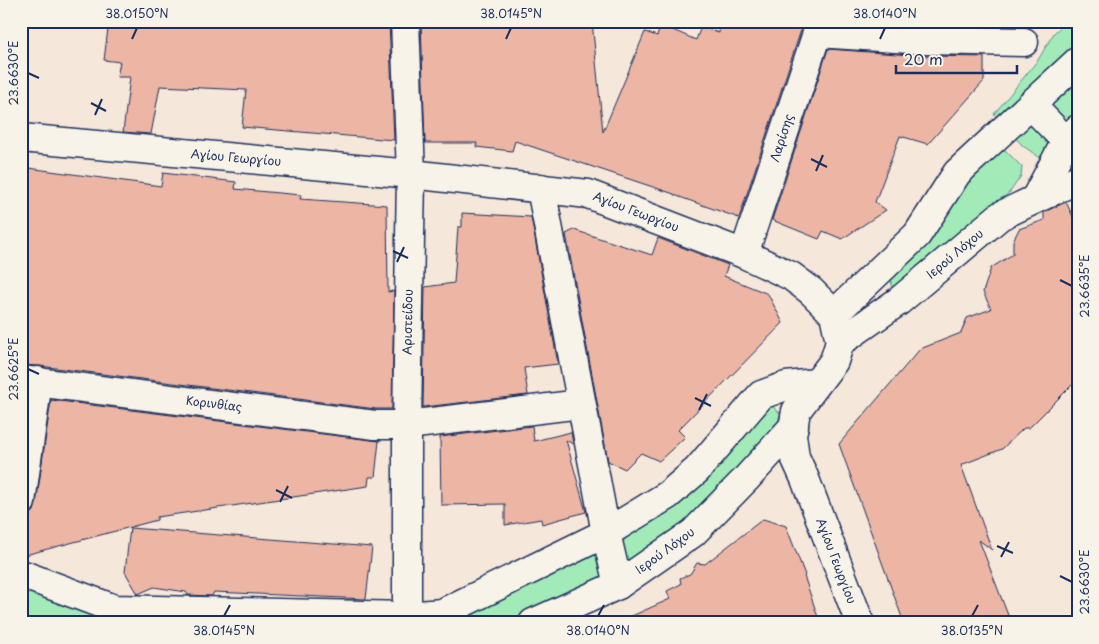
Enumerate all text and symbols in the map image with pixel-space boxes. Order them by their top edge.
text: 38.0150°N [105,4,169,22]
text: 38.0145°N [480,4,542,22]
text: 38.0140°N [853,4,917,22]
text: 23.6630°E [4,41,22,105]
scale bar [896,42,1018,74]
text: 20 m [904,47,943,70]
street label: Λαρίσης [765,111,797,164]
street label: Αγίου Γεωργίου [190,144,282,170]
street label: Αγίου Γεωργίου [591,186,682,236]
street label: Ιερού Λόχου [922,224,987,282]
text: 23.6635°E [1075,254,1093,318]
street label: Αριστείδου [397,289,417,355]
text: 23.6625°E [4,338,22,400]
street label: Κορινθίας [185,391,243,415]
street label: Αγίου Γεωργίου [812,515,862,606]
street label: Ιερού Λόχου [631,522,698,578]
text: 23.6630°E [1075,550,1093,614]
text: 38.0145°N [193,621,255,639]
text: 38.0140°N [566,621,630,639]
text: 38.0135°N [941,621,1003,639]

